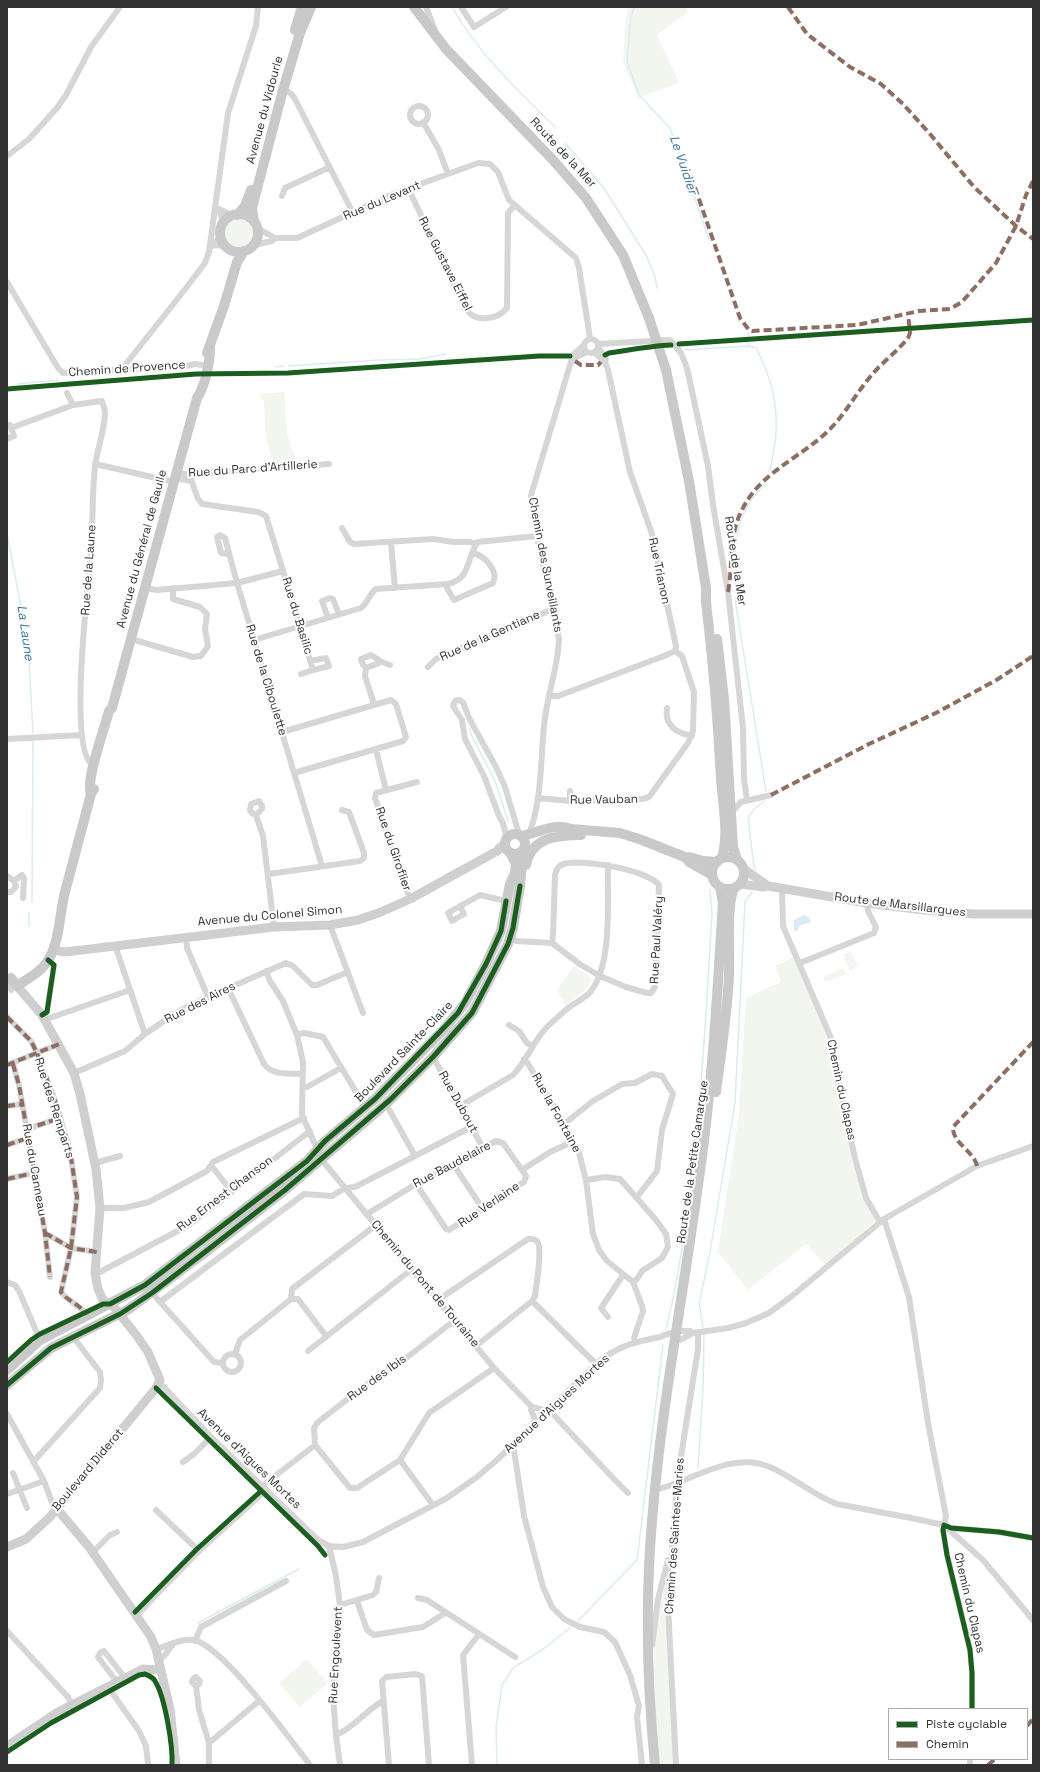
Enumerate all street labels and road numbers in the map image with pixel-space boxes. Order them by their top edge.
street label: Avenue du Vidourle [244,55,286,165]
street label: Route de la Mer [527,115,599,191]
street label: Rue du Levant [341,178,423,224]
street label: Rue Gustave Eiffel [415,215,475,313]
street label: Chemin de Provence [68,358,186,380]
street label: Rue du Parc d'Artillerie [188,457,318,481]
street label: Avenue du Général de Gaulle [114,468,170,630]
street label: Chemin des Surveillants [525,496,565,634]
street label: Route de la Mer [721,515,749,607]
street label: Rue de la Laune [79,524,99,616]
street label: Rue Trianon [645,536,673,606]
street label: Rue du Basilic [278,575,316,657]
street label: Rue de la Gentiane [438,607,542,665]
street label: Rue de la Ciboulette [242,623,290,737]
street label: Rue Vauban [570,792,638,808]
street label: Rue du Giroflier [372,805,414,893]
street label: Route de Marsillargues [833,890,967,920]
street label: Rue Paul Valéry [648,896,666,984]
street label: Avenue du Colonel Simon [197,903,343,929]
street label: Rue des Aires [162,979,238,1027]
street label: Boulevard Sainte-Claire [352,998,456,1106]
street label: Chemin du Clapas [823,1038,859,1142]
street label: Rue des Remparts [31,1056,77,1160]
street label: Rue Dubout [435,1069,481,1135]
street label: Rue la Fontaine [528,1071,584,1155]
street label: Route de la Petite Camargue [674,1079,712,1245]
street label: Rue du Canneau [19,1123,49,1217]
street label: Rue Baudelaire [411,1138,493,1192]
street label: Rue Ernest Chanson [174,1153,276,1235]
street label: Rue Verlaine [456,1179,522,1231]
street label: Chemin du Pont de Touraine [368,1218,482,1350]
street label: Rue des Ibis [345,1352,409,1404]
street label: Avenue d'Aigues Mortes [502,1352,612,1456]
street label: Avenue d'Aigues Mortes [194,1406,304,1512]
street label: Boulevard Diderot [49,1426,127,1514]
street label: Chemin des Saintes-Maries [662,1457,688,1615]
street label: Chemin du Clapas [950,1551,988,1655]
street label: Rue Engoulevent [326,1606,346,1704]

